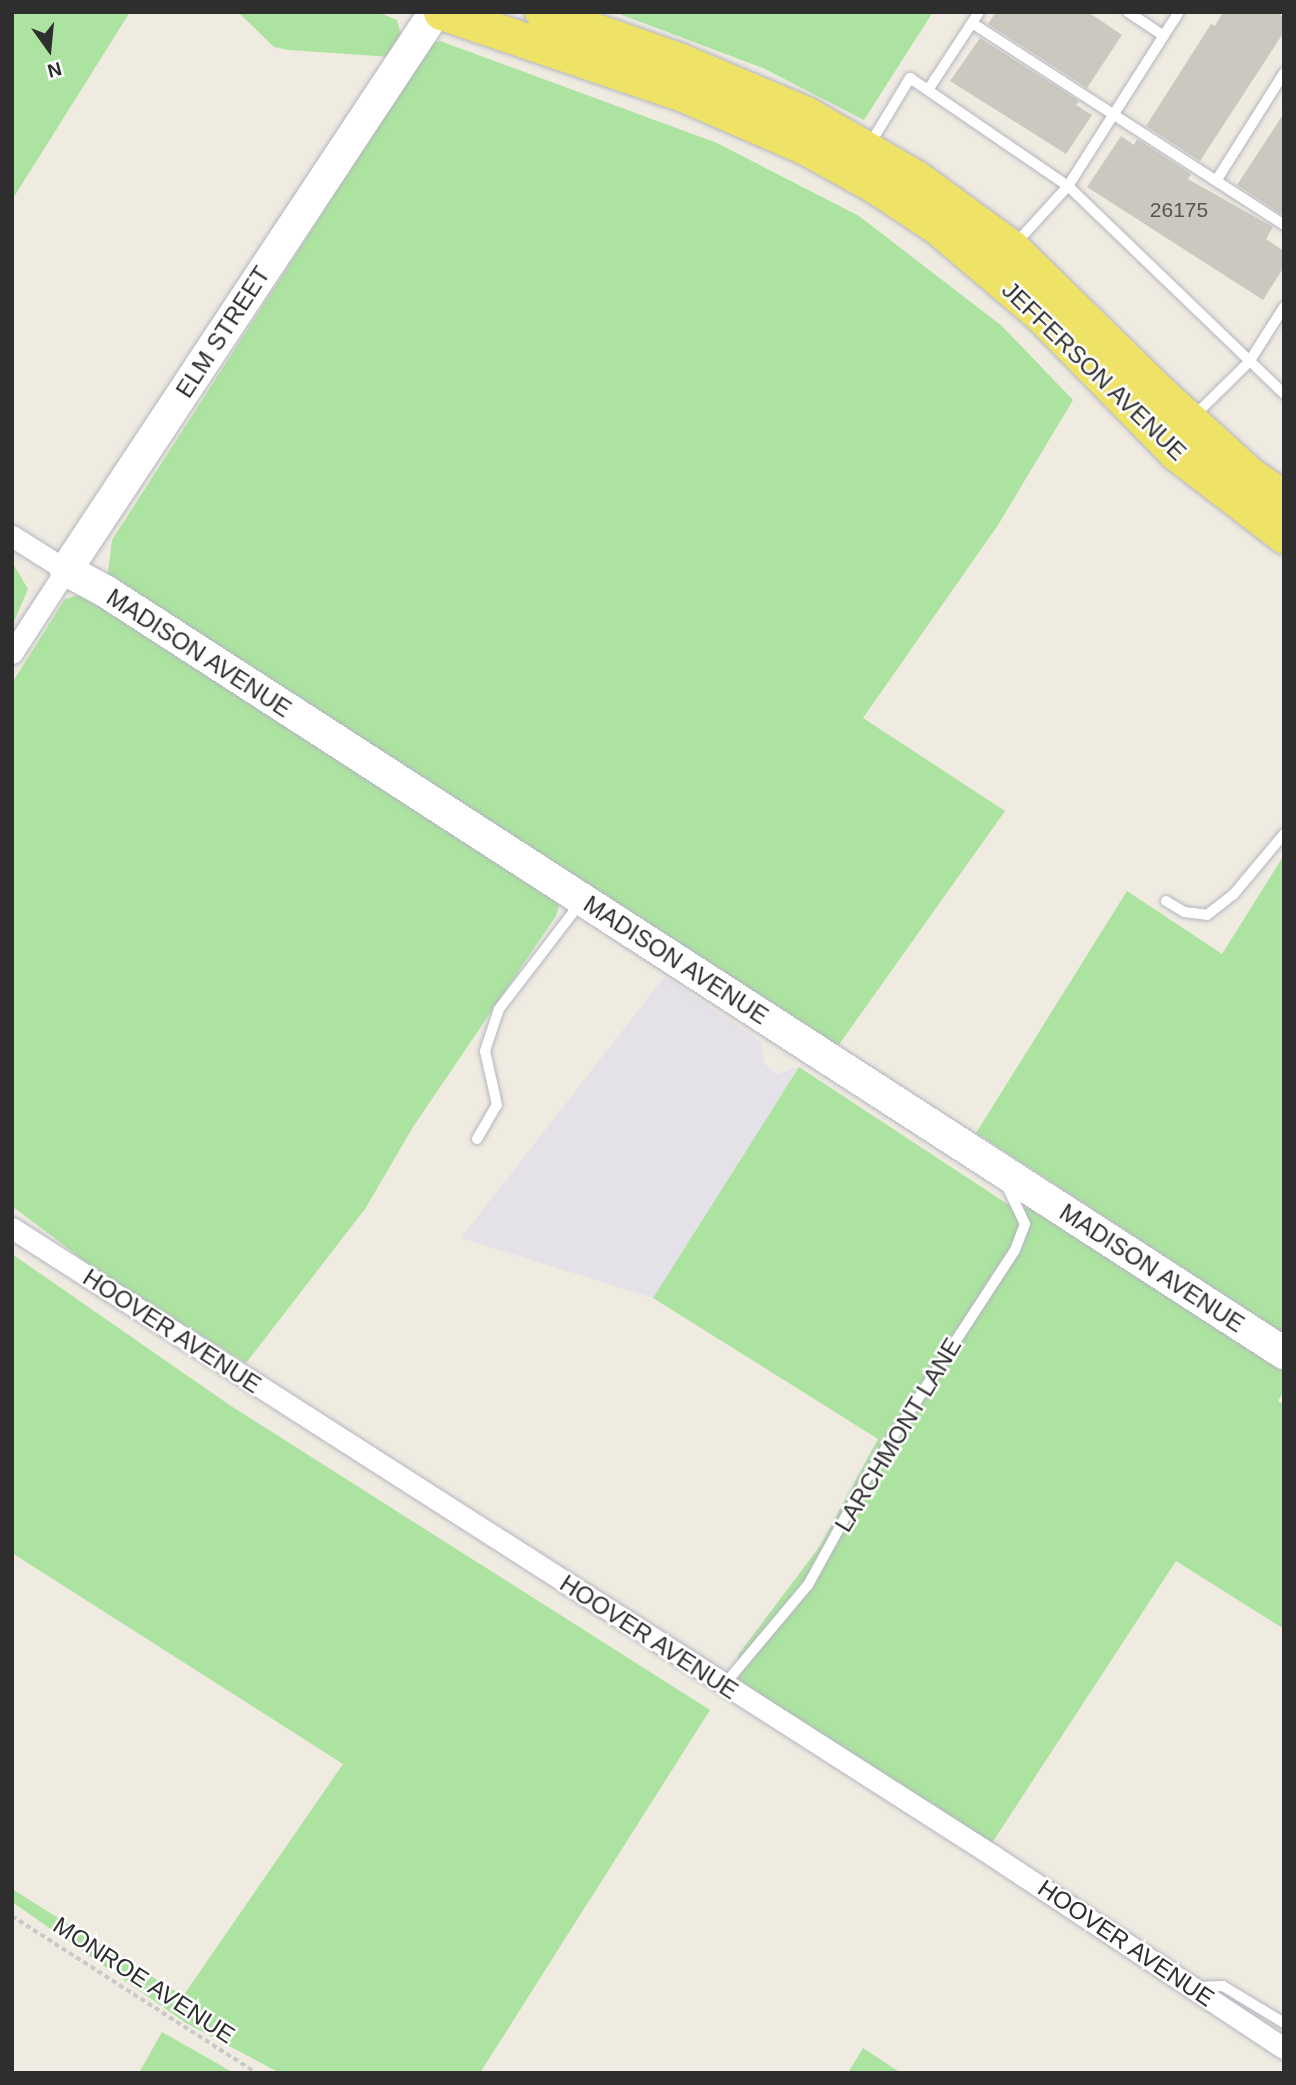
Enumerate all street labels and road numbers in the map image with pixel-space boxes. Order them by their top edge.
street label: ELM STREET [170,261,276,403]
street label: JEFFERSON AVENUE [995,275,1193,467]
street label: MADISON AVENUE [101,582,297,724]
street label: MADISON AVENUE [578,889,774,1031]
street label: MADISON AVENUE [1054,1197,1250,1339]
street label: HOOVER AVENUE [77,1262,267,1400]
street label: LARCHMONT LANE [829,1333,967,1537]
street label: HOOVER AVENUE [554,1568,744,1706]
street label: HOOVER AVENUE [1032,1873,1220,2013]
street label: MONROE AVENUE [47,1910,241,2050]

